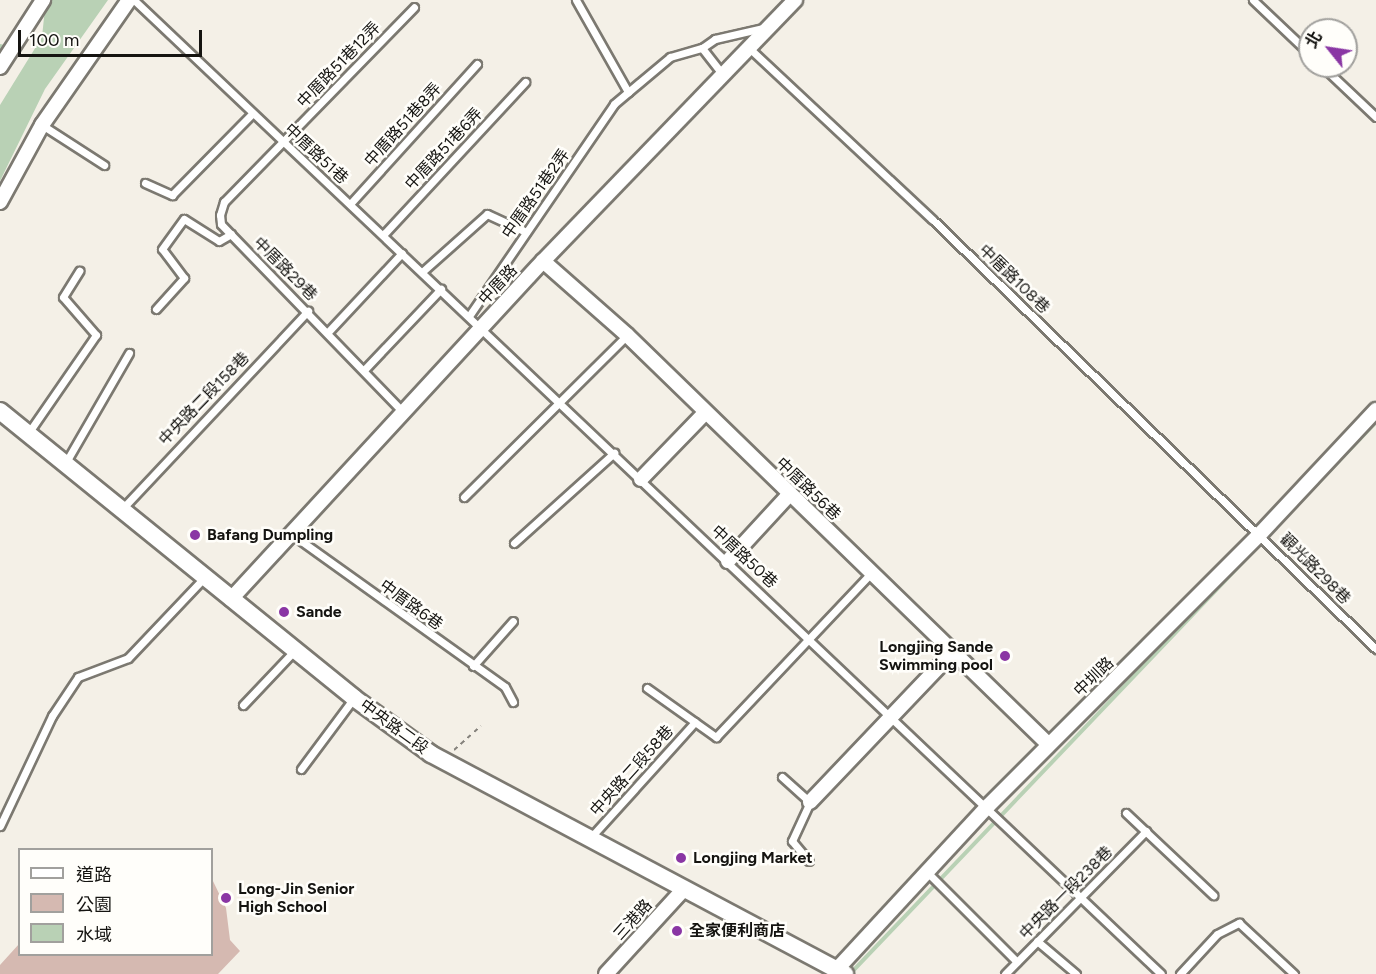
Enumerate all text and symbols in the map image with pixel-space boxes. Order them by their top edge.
scale bar [21,18,206,56]
street label: 中厝路51巷12弄 [293,18,385,112]
north arrow [1298,18,1358,78]
text: 北 [1301,28,1326,51]
text: 100 m [29,29,79,51]
street label: 中厝路51巷8弄 [361,79,445,171]
street label: 中厝路51巷6弄 [401,104,487,194]
street label: 中厝路51巷 [280,120,352,188]
street label: 中厝路51巷2弄 [498,146,574,242]
street label: 中厝路29巷 [249,233,321,305]
street label: 中厝路108巷 [975,241,1053,317]
street label: 中厝路 [475,261,521,309]
street label: 中央路二段158巷 [155,349,253,449]
street label: 中厝路56巷 [772,454,844,524]
street label: 中厝路50巷 [707,522,781,592]
place label: Bafang Dumpling [207,525,333,545]
marker: Bafang Dumpling [188,528,202,542]
street label: 觀光路298巷 [1276,530,1354,608]
street label: 中厝路6巷 [376,576,446,634]
place label: Sande [296,602,342,622]
marker: Sande [277,605,291,619]
place label: Longjing Sande Swimming pool [879,637,993,675]
marker: Longjing Sande Swimming pool [998,649,1012,663]
street label: 中圳路 [1070,653,1118,701]
street label: 中央路二段 [356,696,432,758]
street label: 中央路二段58巷 [586,722,678,820]
street label: 中央路一段238巷 [1016,843,1116,943]
legend [18,848,213,956]
place label: Longjing Market [693,848,813,868]
marker: Longjing Market [674,851,688,865]
text: 道路 [76,864,112,886]
place label: Long-Jin Senior High School [238,879,354,917]
marker: Long-Jin Senior High School [219,891,233,905]
text: 公園 [76,894,112,916]
street label: 三港路 [610,896,656,944]
place label: 全家便利商店 [689,921,785,941]
text: 水域 [76,924,112,946]
marker: 全家便利商店 [670,924,684,938]

